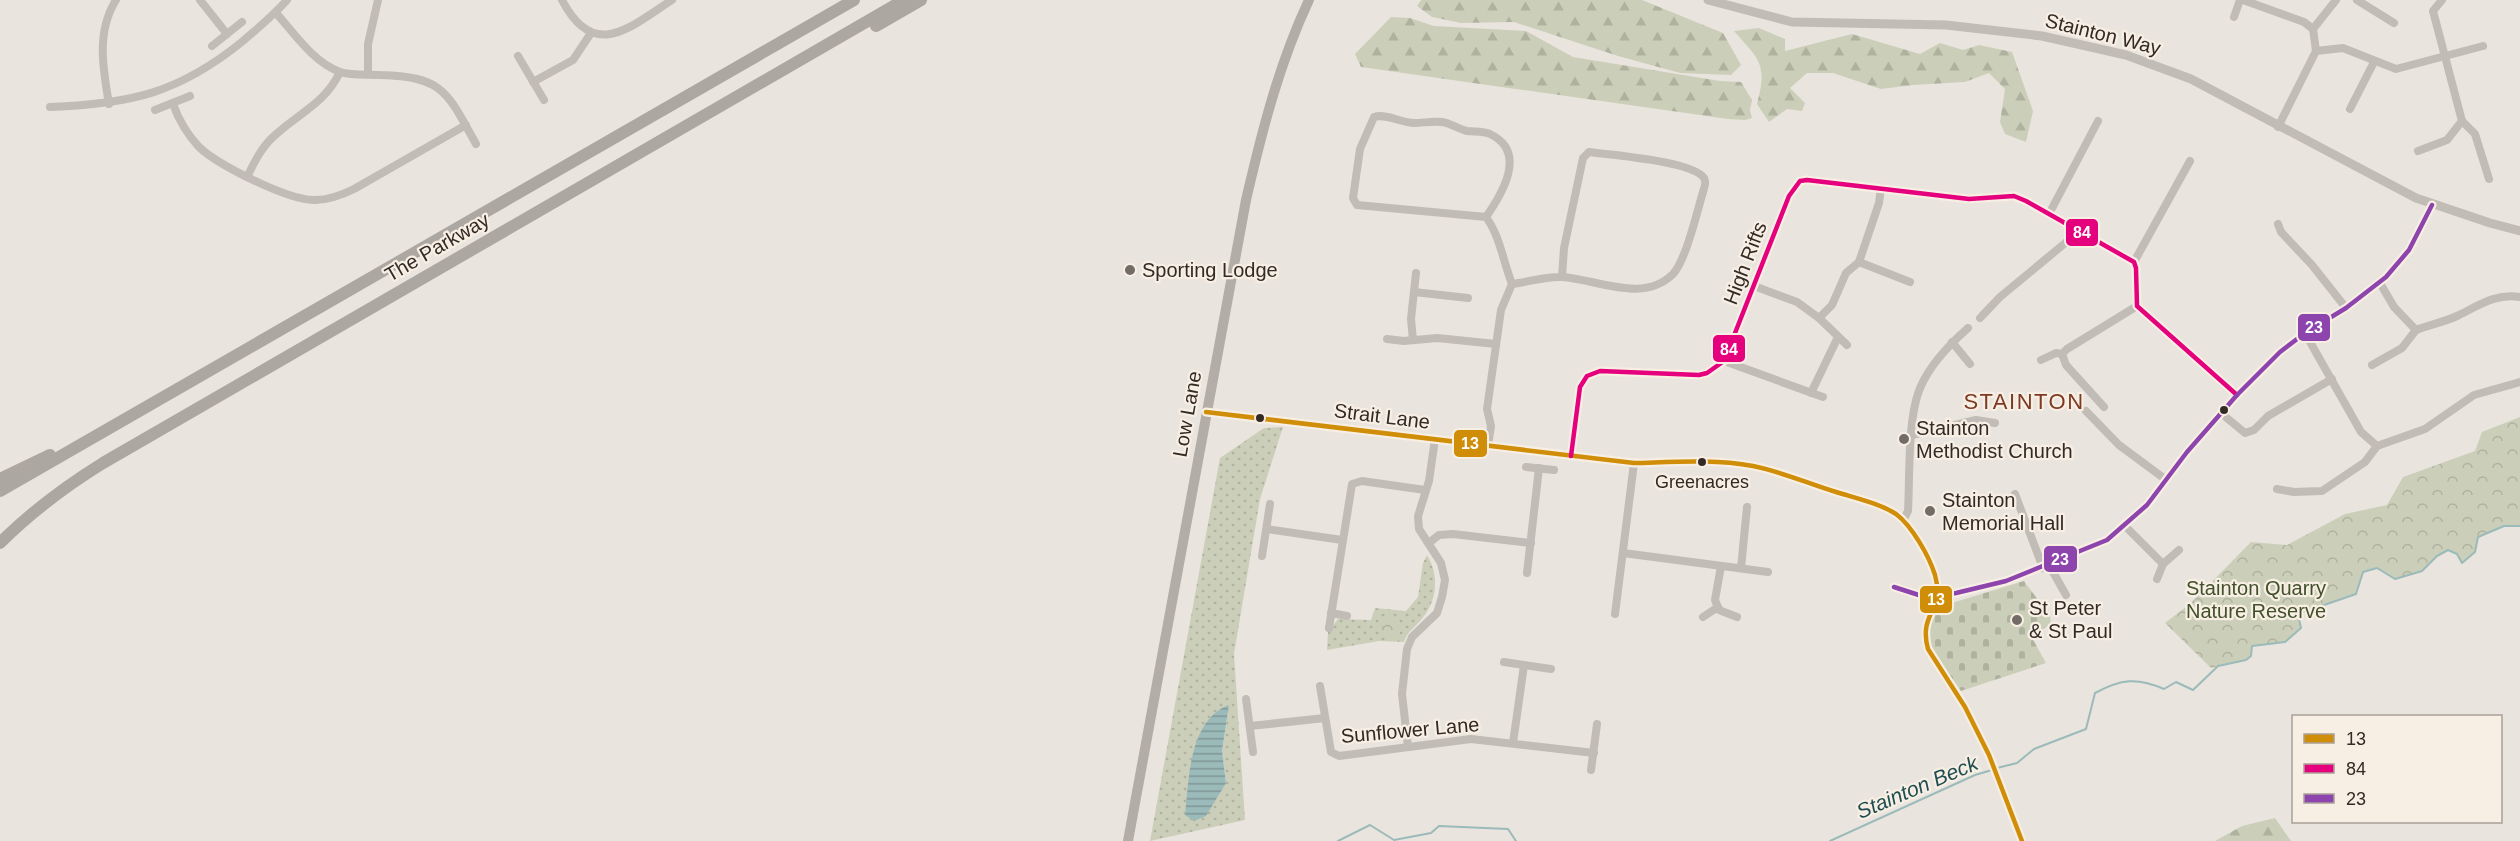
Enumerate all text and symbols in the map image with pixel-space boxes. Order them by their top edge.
street label: Stainton Way [2043,9,2163,59]
street label: The Parkway [381,208,493,286]
line badge: 84 [2065,218,2099,247]
street label: High Rifts [1719,219,1771,307]
text: 84 [2073,224,2091,241]
place label: Sporting Lodge [1142,259,1278,281]
marker: Sporting Lodge [1123,263,1137,277]
line badge: 23 [2297,313,2331,342]
text: 23 [2305,319,2323,336]
line badge: 84 [1712,334,1746,363]
text: 84 [1720,341,1738,358]
street label: Low Lane [1169,369,1205,459]
district label: STAINTON [1963,389,2085,414]
street label: Strait Lane [1333,399,1431,433]
unlabelled marker [2218,404,2230,416]
unlabelled marker [1254,412,1266,424]
place label: Stainton Methodist Church [1916,417,2073,462]
line badge: 13 [1453,429,1488,458]
marker: Stainton Methodist Church [1897,432,1911,446]
text: 13 [1461,435,1479,452]
marker: Greenacres [1696,456,1708,468]
place label: Greenacres [1655,472,1749,492]
place label: Stainton Memorial Hall [1942,489,2064,534]
marker: Stainton Memorial Hall [1923,504,1937,518]
line badge: 23 [2043,545,2078,573]
text: 23 [2051,551,2069,568]
park label: Stainton Quarry Nature Reserve [2186,577,2326,622]
line badge: 13 [1919,585,1953,614]
text: 13 [1927,591,1945,608]
place label: St Peter & St Paul [2029,597,2112,642]
marker: St Peter & St Paul [2010,613,2024,627]
street label: Sunflower Lane [1340,713,1480,747]
legend [2292,715,2502,823]
text: 13 [2346,729,2366,749]
water label: Stainton Beck [1853,751,1983,823]
text: 84 [2346,759,2366,779]
text: 23 [2346,789,2366,809]

